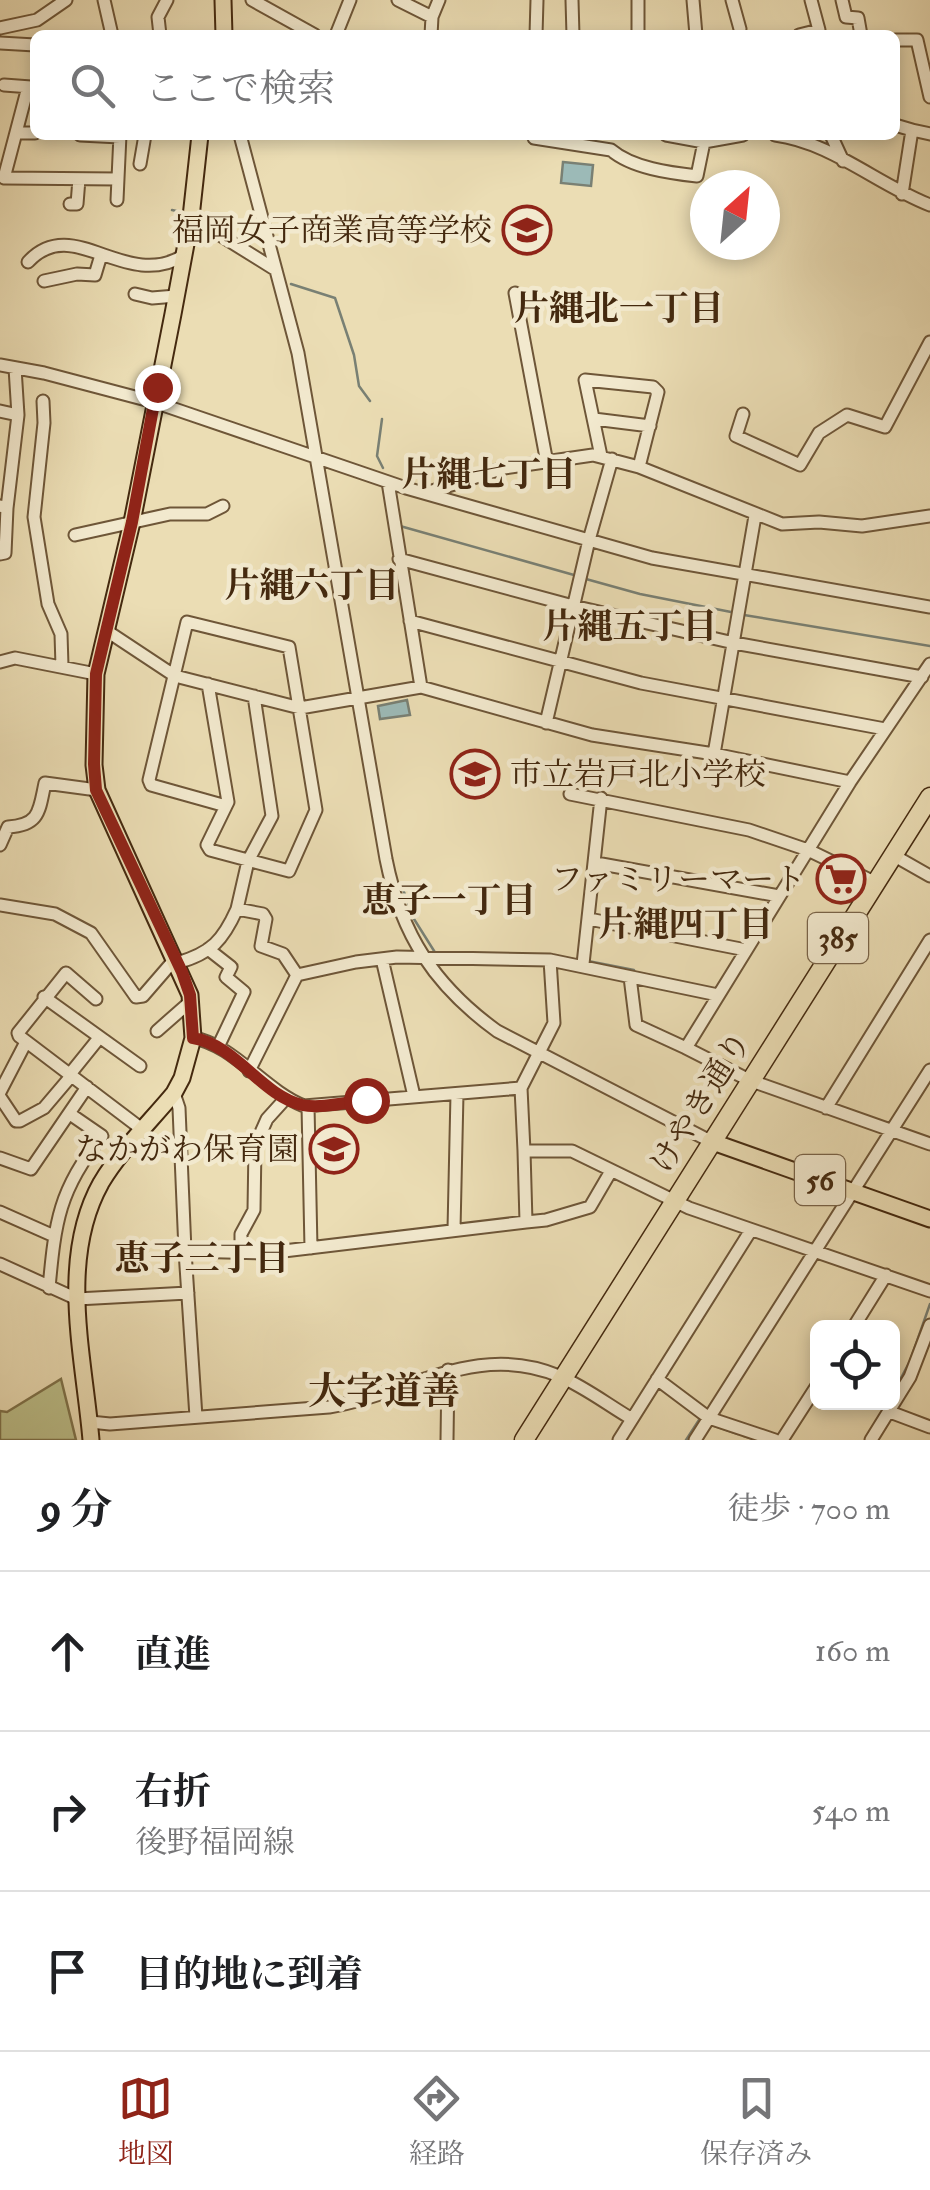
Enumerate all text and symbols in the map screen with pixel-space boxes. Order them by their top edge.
search box [30,30,900,140]
icon: search [65,58,120,113]
text: ここで検索 [145,65,335,113]
north arrow [690,170,780,260]
school or university icon: 福岡女子商業高等学校 [501,204,553,256]
place label: 福岡女子商業高等学校 [172,211,492,251]
district label: 片縄北一丁目 [514,287,724,331]
route end [135,365,181,411]
district label: 片縄七丁目 [401,453,577,497]
district label: 片縄六丁目 [224,564,400,608]
district label: 片縄五丁目 [542,605,718,649]
school or university icon: 市立岩戸北小学校 [449,748,501,800]
place label: 市立岩戸北小学校 [510,755,766,795]
supermarket icon: ファミリーマート [815,853,867,905]
place label: ファミリーマート [551,860,806,900]
district label: 恵子一丁目 [361,879,537,923]
district label: 片縄四丁目 [598,903,774,947]
road number: 385 [808,913,868,963]
street label: けやき通り [641,1024,760,1181]
route start [344,1078,390,1124]
school or university icon: なかがわ保育園 [308,1123,360,1175]
place label: なかがわ保育園 [75,1130,299,1170]
road number: 56 [795,1155,845,1205]
district label: 恵子三丁目 [114,1237,290,1281]
map controls [810,1320,900,1410]
button: locate [810,1320,900,1410]
district label: 大字道善 [308,1368,460,1416]
text: 9 分 [40,1484,112,1536]
text: 徒歩 · 700 m [727,1489,890,1529]
icon: ahead [40,1624,95,1679]
text: 直進 [135,1631,211,1679]
text: 160 m [815,1631,890,1671]
text: 右折 [135,1768,211,1816]
icon: right [40,1784,95,1839]
text: 540 m [812,1791,890,1831]
text: 後野福岡線 [135,1823,295,1863]
icon: arrive [40,1944,95,1999]
text: 目的地に到着 [135,1951,363,1999]
tab: 地図 [118,2071,174,2172]
tab: 経路 [409,2071,465,2172]
tab: 保存済み [700,2071,812,2172]

